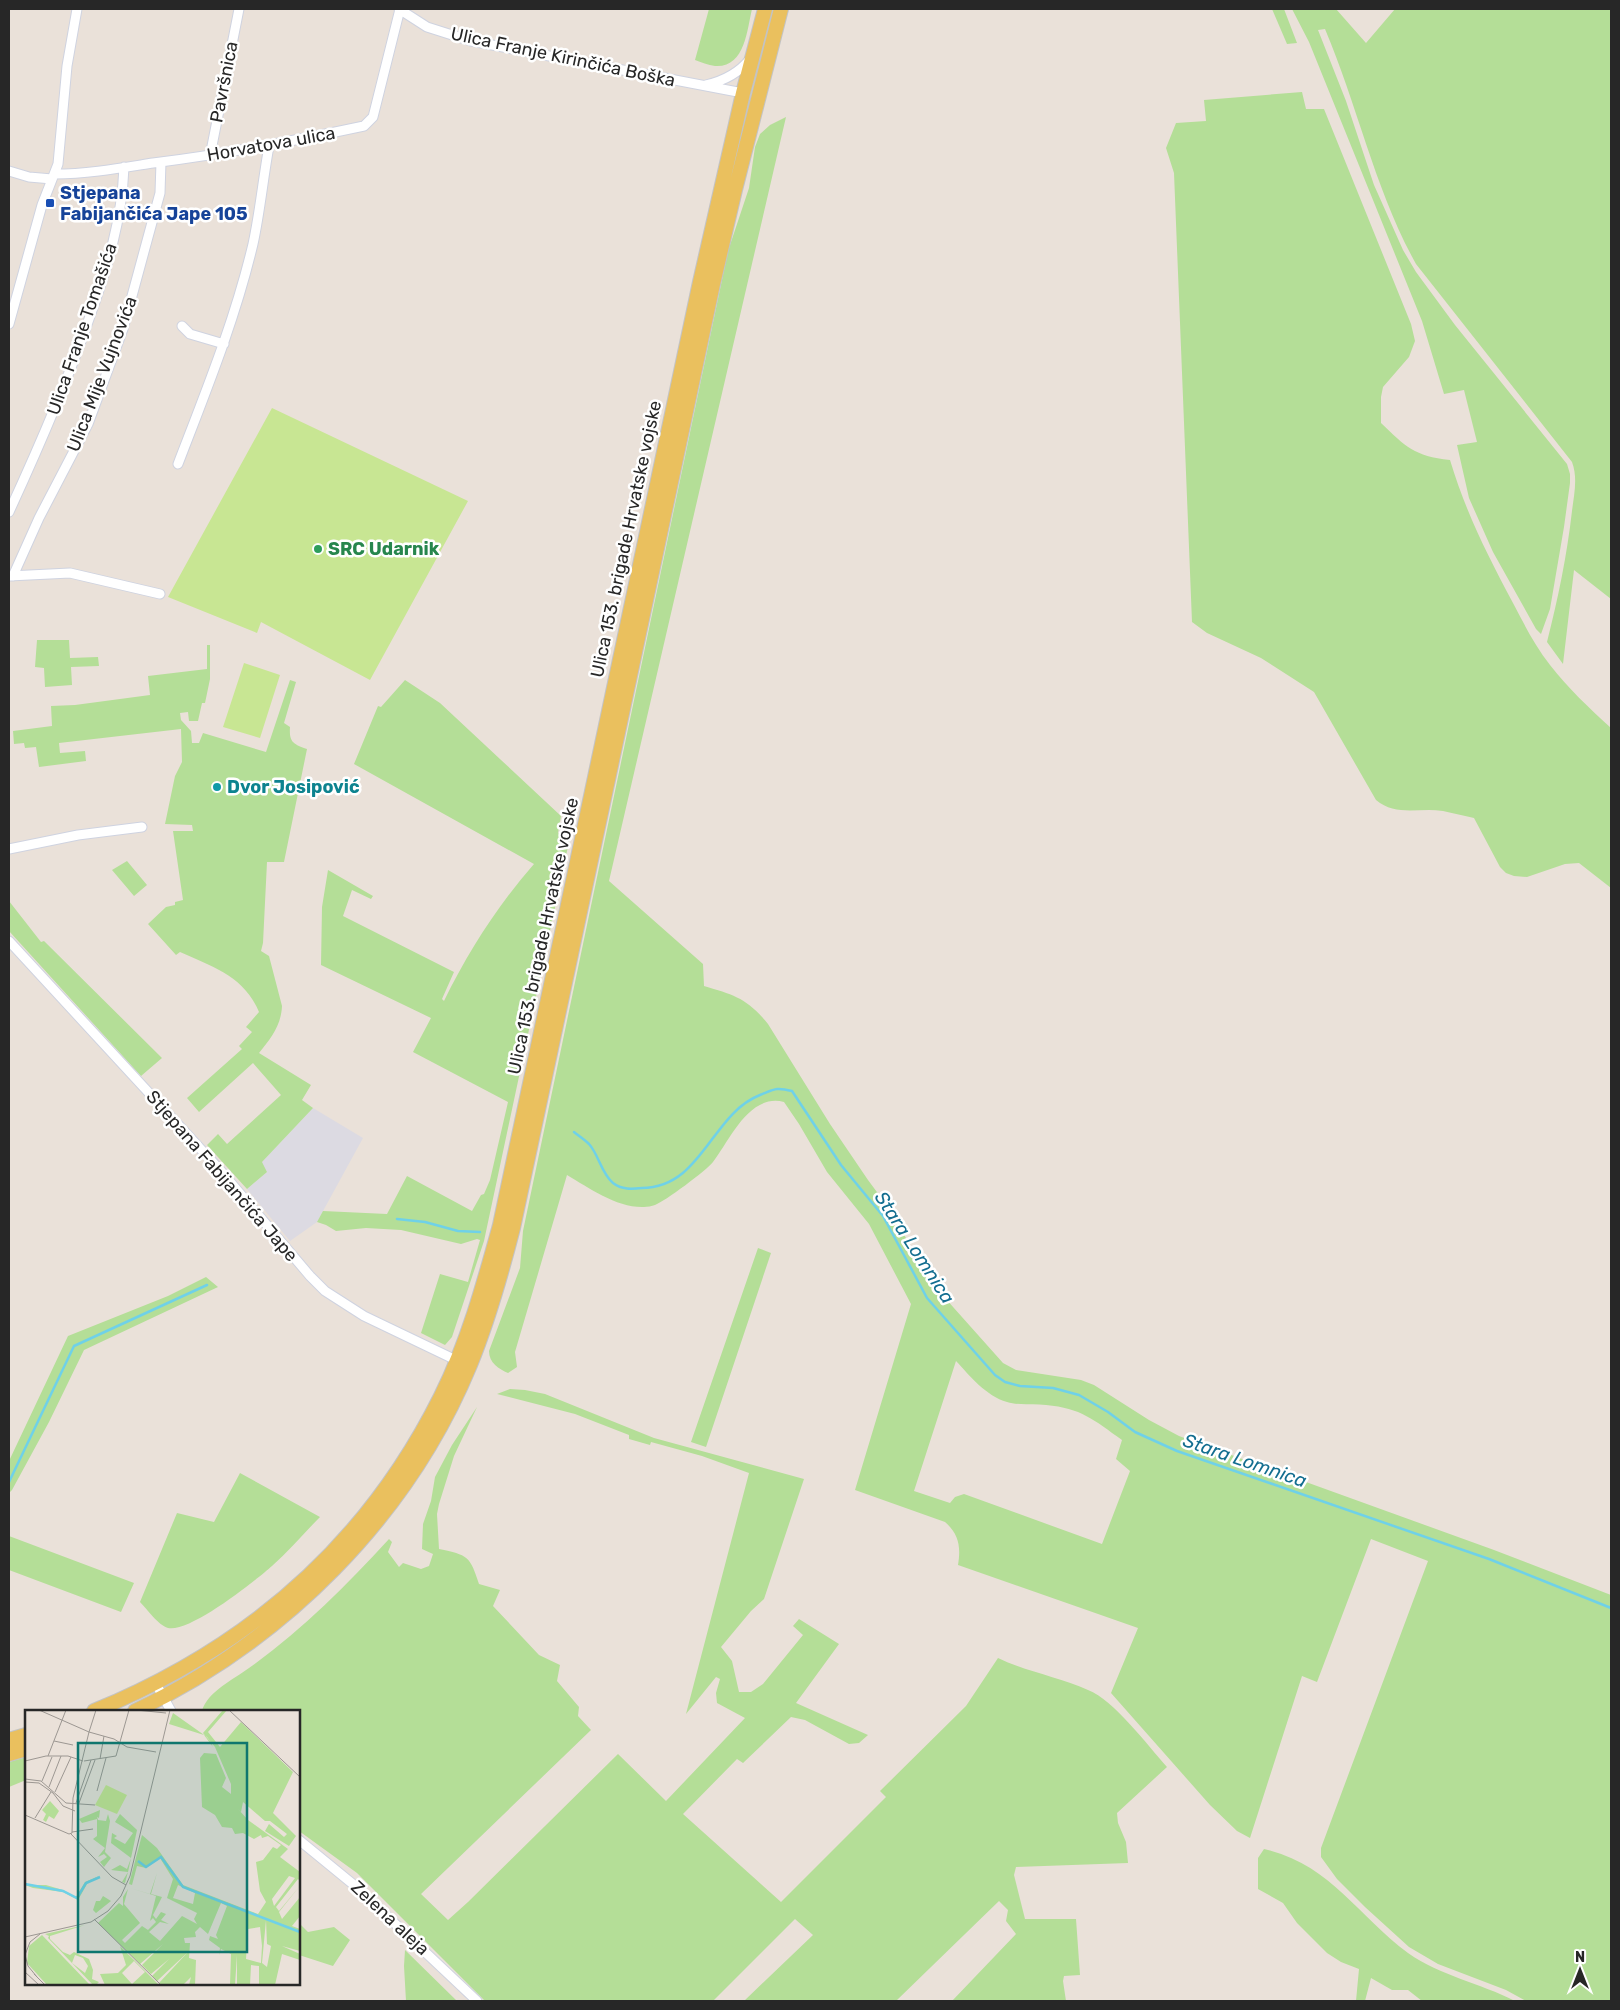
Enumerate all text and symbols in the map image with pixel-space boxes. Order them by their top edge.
street label: Ulica Franje Kirinčića Boška [449,22,677,92]
street label: Pavršnica [205,40,243,124]
street label: Horvatova ulica [205,122,337,166]
place label: Stjepana Fabijančića Jape 105 [60,182,248,225]
marker: Stjepana Fabijančića Jape 105 [44,197,56,209]
street label: Ulica Franje Tomašića [42,240,122,418]
street label: Ulica Mije Vujnovića [62,293,142,455]
street label: Ulica 153. brigade Hrvatske vojske [586,399,666,679]
place label: SRC Udarnik [328,538,440,560]
marker: SRC Udarnik [312,543,324,555]
place label: Dvor Josipović [227,776,360,798]
marker: Dvor Josipović [211,781,223,793]
street label: Ulica 153. brigade Hrvatske vojske [503,796,583,1076]
street label: Stjepana Fabijančića Jape [142,1086,302,1266]
water label: Stara Lomnica [870,1187,959,1308]
water label: Stara Lomnica [1180,1429,1310,1492]
inset map [25,1710,300,1985]
street label: Zelena aleja [346,1876,434,1960]
north arrow [1555,1945,1605,1995]
text: N [1575,1949,1585,1966]

